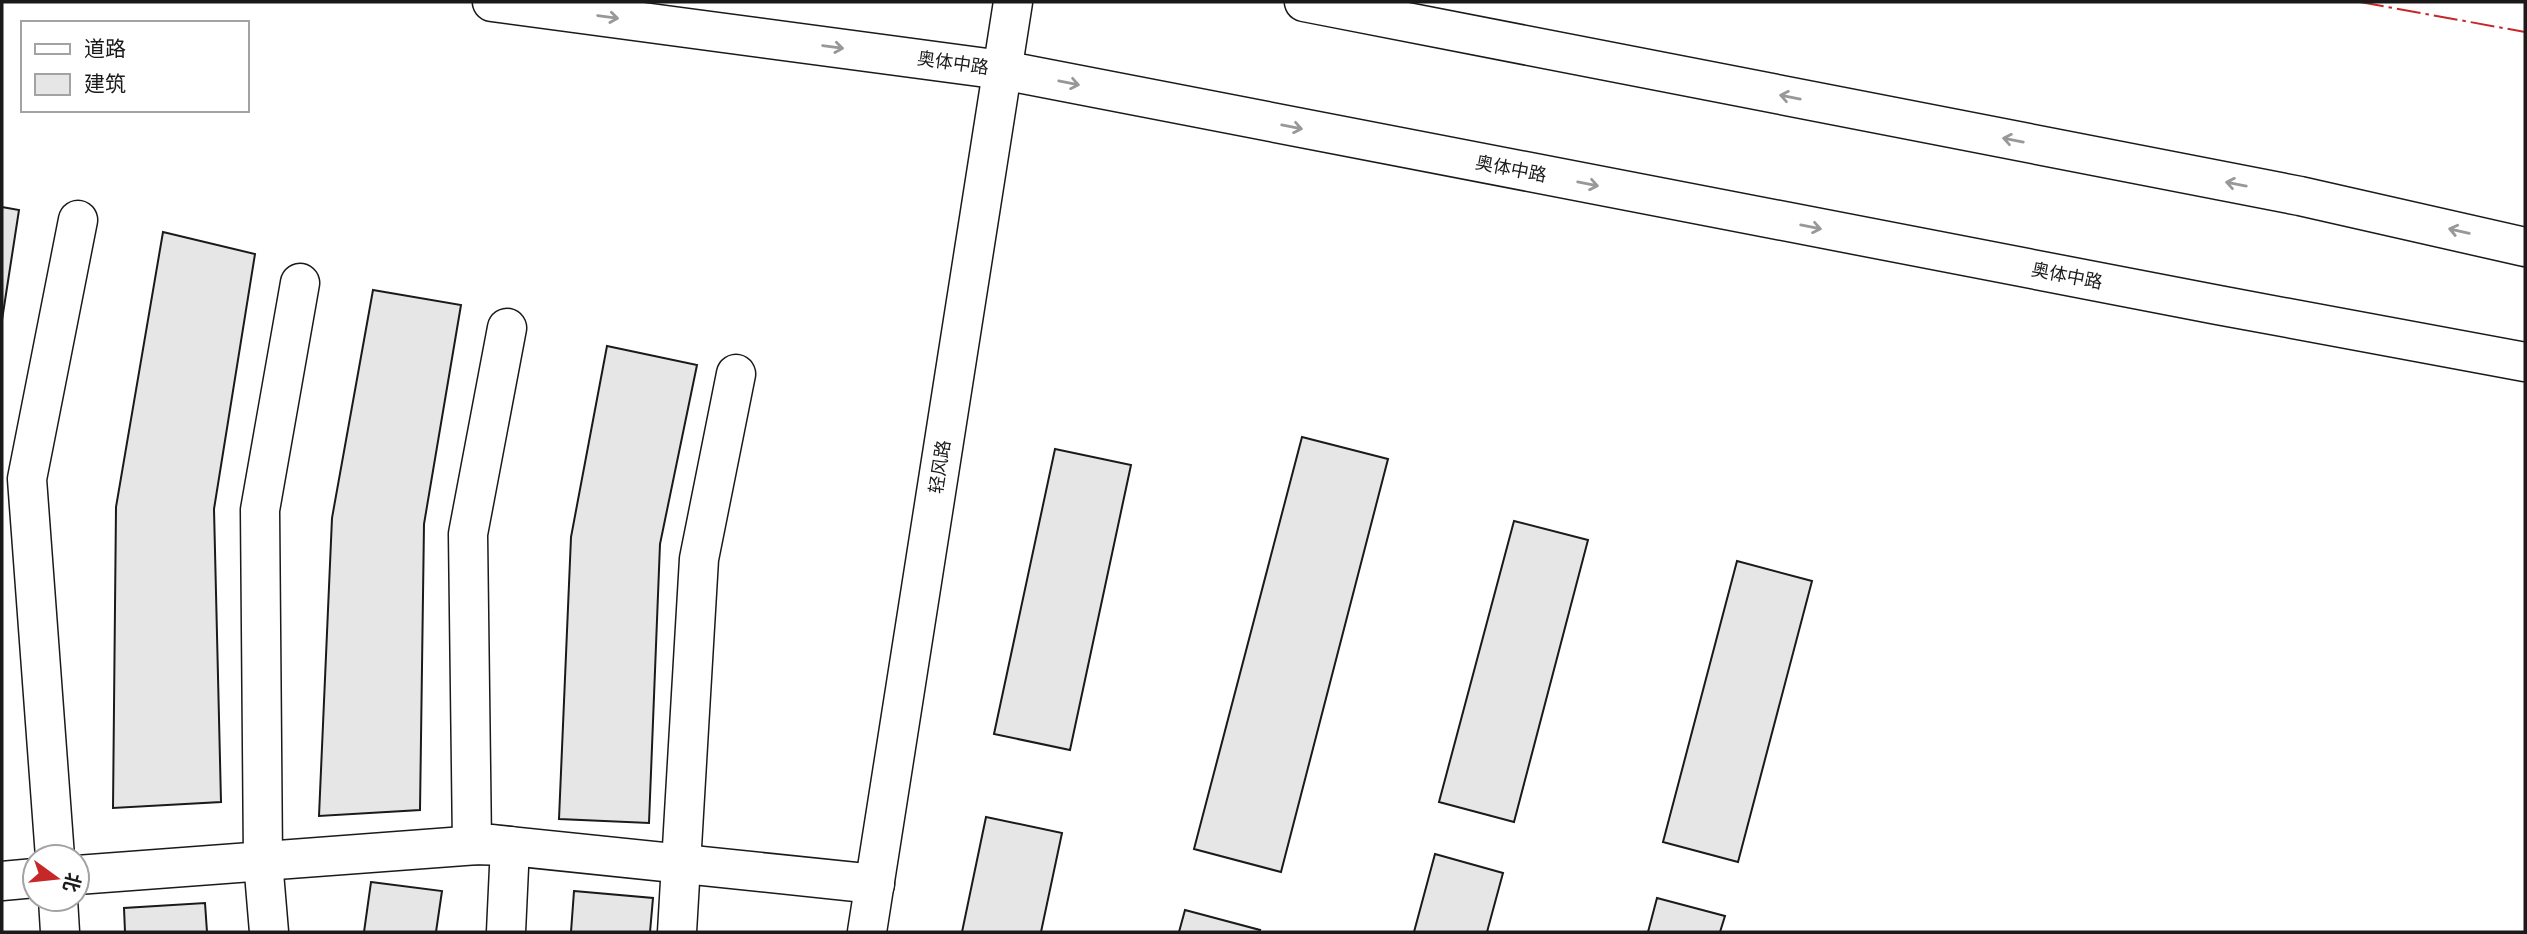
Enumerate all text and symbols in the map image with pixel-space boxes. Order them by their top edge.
one-way arrow [596,11,619,24]
legend [21,21,248,112]
text: 道路 [84,36,126,60]
one-way arrow [822,41,844,54]
street label: 奥体中路 [916,47,990,78]
text: 建筑 [84,71,126,95]
one-way arrow [1057,77,1080,91]
one-way arrow [1779,89,1802,103]
one-way arrow [1280,121,1303,134]
one-way arrow [2002,133,2025,147]
street label: 奥体中路 [1474,151,1548,186]
one-way arrow [2225,177,2248,190]
one-way arrow [1576,178,1599,191]
one-way arrow [1799,221,1822,234]
one-way arrow [2448,224,2471,238]
street label: 奥体中路 [2030,258,2104,293]
street label: 轻风路 [925,439,954,495]
north arrow [21,843,91,913]
text: 北 [59,870,86,894]

